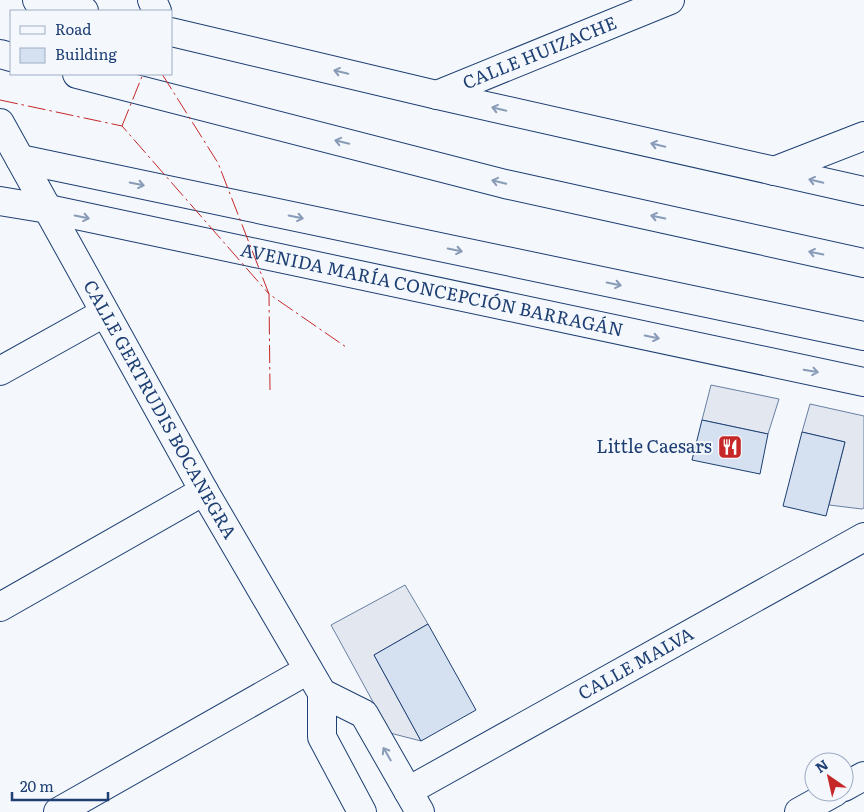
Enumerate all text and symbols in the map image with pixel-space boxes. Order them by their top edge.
street label: CALLE HUIZACHE [458,8,620,95]
legend [10,10,172,75]
text: Road [55,17,91,40]
text: Building [55,42,117,65]
one-way arrow [334,67,350,76]
one-way arrow [492,104,508,113]
one-way arrow [334,137,350,146]
one-way arrow [650,140,666,149]
one-way arrow [809,176,825,185]
one-way arrow [492,177,508,186]
one-way arrow [128,180,144,189]
one-way arrow [74,212,90,222]
one-way arrow [650,212,666,222]
one-way arrow [287,213,303,222]
street label: AVENIDA MARÍA CONCEPCIÓN BARRAGÁN [238,235,626,343]
one-way arrow [446,246,462,256]
one-way arrow [809,247,825,257]
street label: CALLE GERTRUDIS BOCANEGRA [78,275,244,543]
one-way arrow [605,280,621,289]
one-way arrow [644,333,660,342]
one-way arrow [803,367,819,376]
place label: Little Caesars [596,432,712,459]
restaurant icon: Little Caesars [717,434,743,460]
street label: CALLE MALVA [572,620,698,706]
one-way arrow [382,748,392,762]
north arrow [804,752,854,802]
text: N [811,754,832,777]
scale bar [12,770,109,802]
text: 20 m [20,774,54,797]

